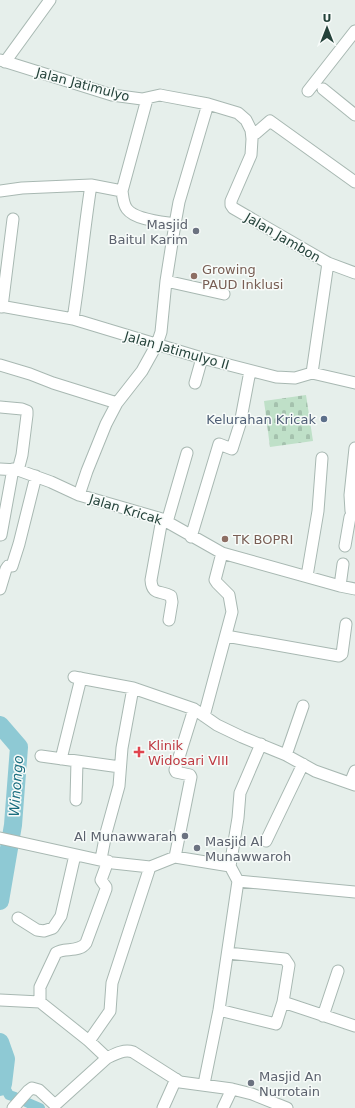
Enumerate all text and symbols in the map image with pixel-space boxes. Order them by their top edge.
north arrow [307,8,347,48]
text: U [323,12,331,25]
street label: Jalan Jatimulyo [33,65,131,104]
street label: Jalan Jambon [241,209,323,265]
place label: Masjid Baitul Karim [109,217,188,247]
marker: Masjid Baitul Karim [191,226,201,236]
place label: Growing PAUD Inklusi [202,262,283,292]
marker: Growing PAUD Inklusi [189,271,199,281]
street label: Jalan Jatimulyo II [122,328,231,373]
place label: Kelurahan Kricak [206,412,316,427]
marker: Kelurahan Kricak [319,414,329,424]
street label: Jalan Kricak [86,491,165,528]
place label: TK BOPRI [232,532,293,547]
marker: TK BOPRI [220,534,230,544]
place label: Klinik Widosari VIII [148,738,229,768]
marker: Klinik Widosari VIII [133,746,145,758]
water label: Winongo [6,755,26,817]
place label: Al Munawwarah [74,829,177,844]
marker: Al Munawwarah [180,831,190,841]
place label: Masjid Al Munawwaroh [205,834,291,864]
marker: Masjid Al Munawwaroh [192,843,202,853]
place label: Masjid An Nurrotain [259,1069,322,1099]
marker: Masjid An Nurrotain [246,1078,256,1088]

